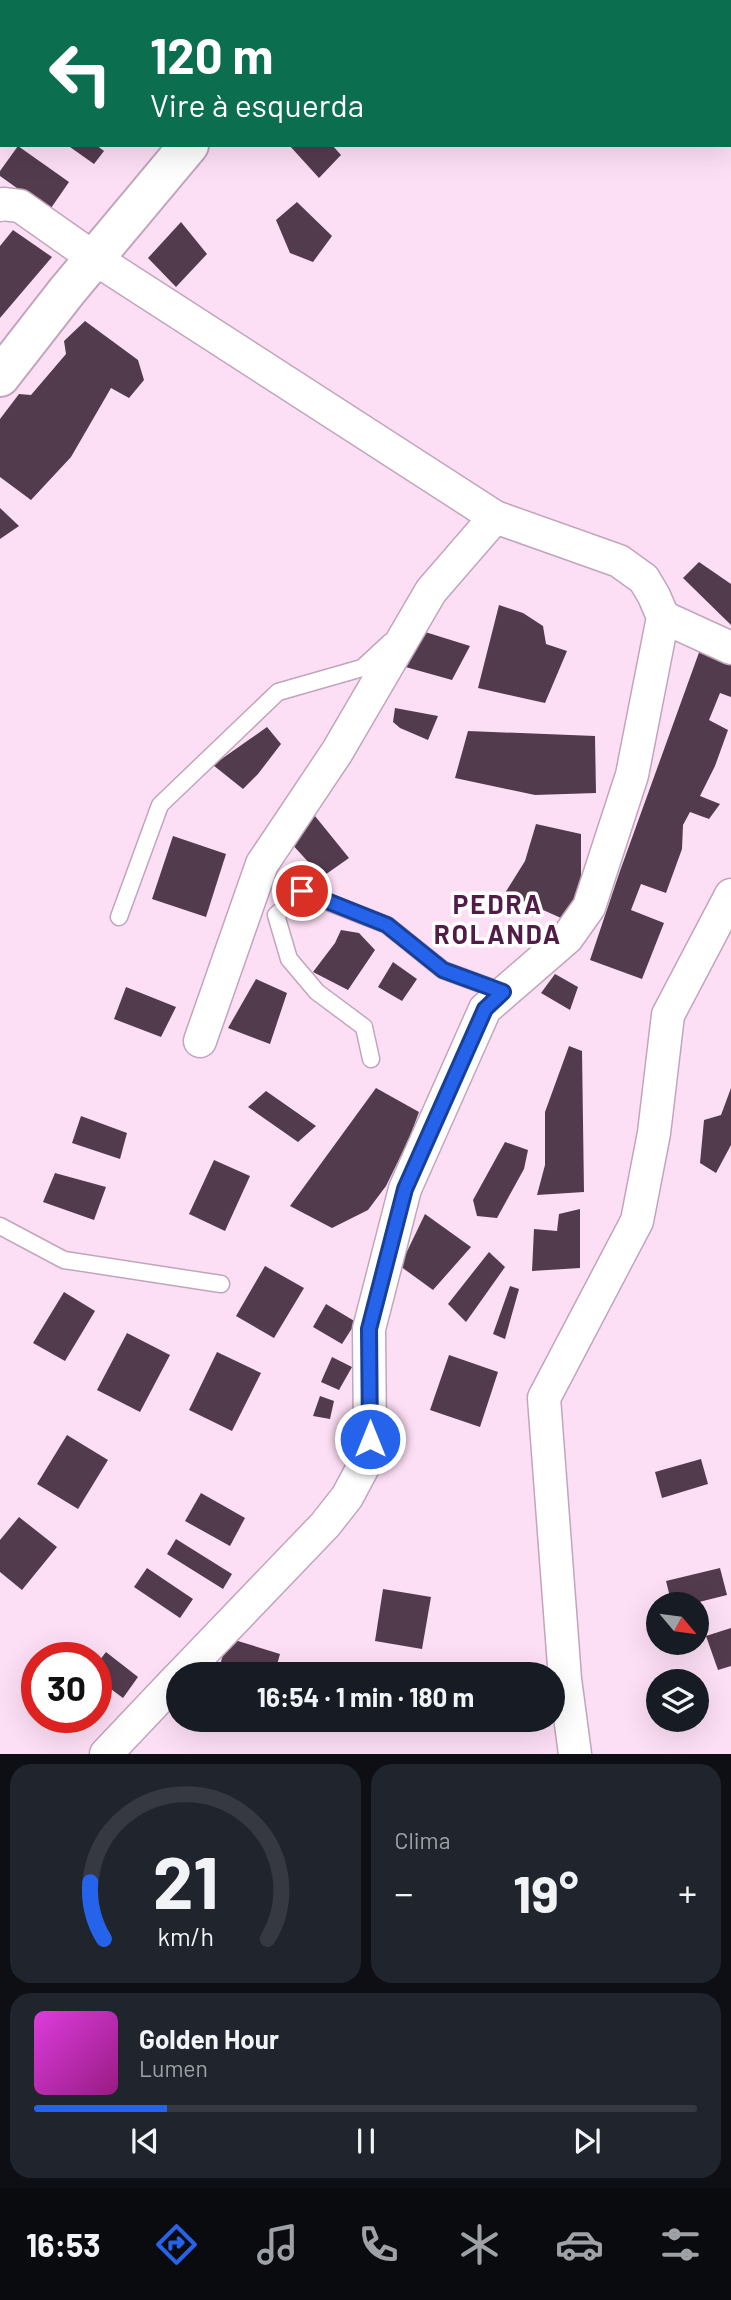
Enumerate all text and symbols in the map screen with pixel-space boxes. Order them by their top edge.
text: 120 m [150,25,273,84]
icon: left [35,28,126,119]
text: Vire à esquerda [150,85,364,123]
pin [272,861,332,921]
icon: arrive [283,872,321,910]
district label: PEDRA ROLANDA [434,888,562,949]
position arrow [333,1402,407,1476]
north arrow [646,1592,709,1656]
map controls [646,1592,709,1732]
speed limit sign: 30 [21,1642,112,1733]
button: layers [646,1669,709,1732]
text: 16:54 · 1 min · 180 m [257,1681,474,1712]
text: Clima [395,1826,450,1854]
text: 21 [152,1837,218,1925]
text: 19° [513,1861,579,1923]
text: − [395,1869,414,1915]
text: + [678,1869,697,1915]
text: km/h [157,1921,214,1951]
text: Golden Hour [139,2023,279,2054]
text: Lumen [139,2054,208,2082]
icon: previous [126,2122,164,2160]
icon: pause [347,2122,385,2160]
icon: next [568,2122,606,2160]
icon: directions [152,2220,201,2269]
icon: music [253,2220,302,2269]
icon: phone [354,2220,403,2269]
icon: climate [455,2220,504,2269]
icon: car [555,2220,604,2269]
icon: filters [656,2220,705,2269]
text: 16:53 [26,2225,101,2263]

